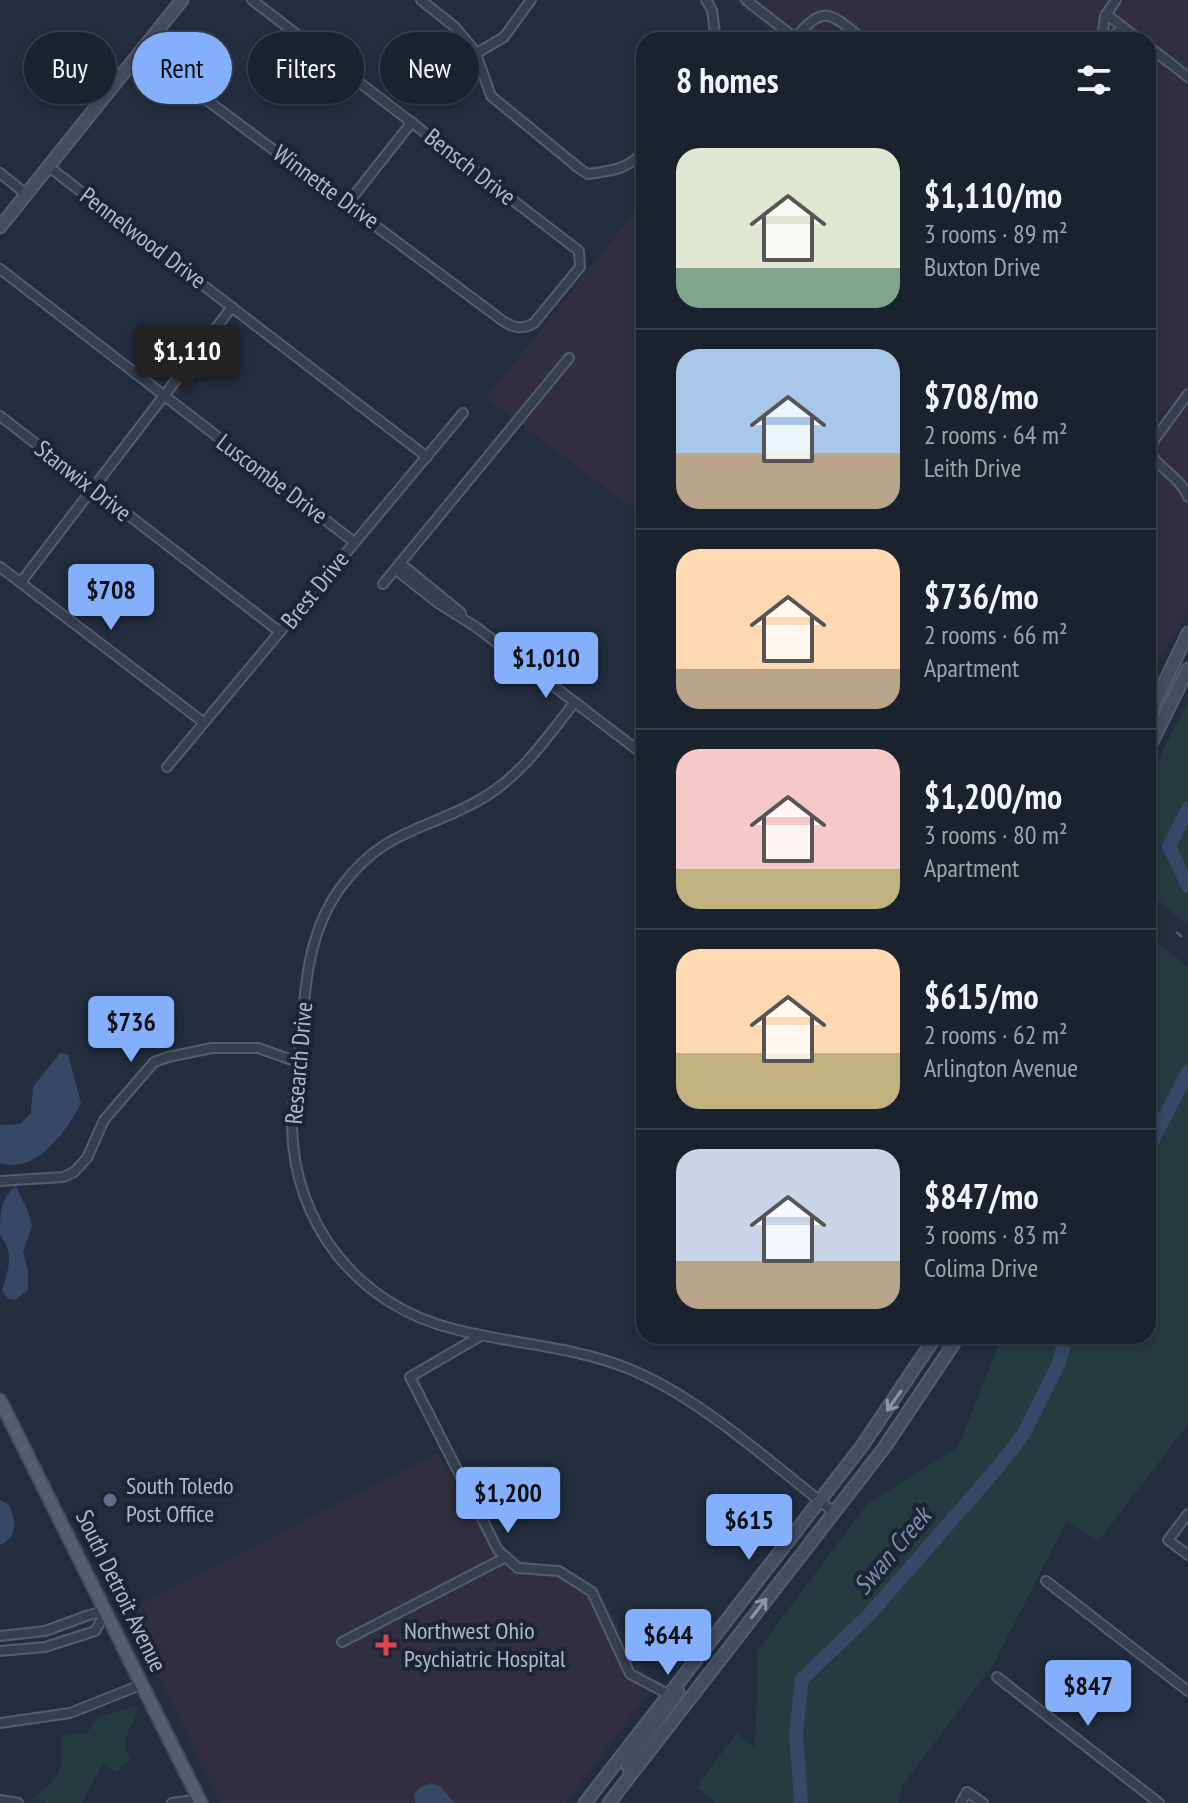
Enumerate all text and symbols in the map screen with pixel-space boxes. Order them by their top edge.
chip: Buy [24,32,116,104]
chip: Rent [132,32,232,104]
chip: Filters [248,32,364,104]
chip: New [380,32,479,104]
text: 8 homes [676,58,779,102]
icon: filters [1072,58,1116,102]
street label: Bensch Drive [418,121,522,212]
street label: Winnette Drive [267,138,386,236]
text: $1,110/mo [924,173,1062,217]
street label: Pennelwood Drive [74,180,213,295]
icon: home [740,180,836,276]
text: 3 rooms · 89 m² [924,217,1068,250]
text: Buxton Drive [924,250,1041,283]
pin: $1,110 [122,325,252,393]
text: $1,110 [153,334,221,367]
text: $708/mo [924,374,1039,418]
icon: home [740,381,836,477]
text: 2 rooms · 64 m² [924,418,1068,451]
street label: Luscombe Drive [211,427,334,530]
street label: Stanwix Drive [29,433,138,528]
text: Leith Drive [924,451,1021,484]
street label: Brest Drive [274,544,355,635]
pin: $708 [64,564,158,632]
text: $708 [86,573,136,606]
text: $736/mo [924,574,1039,618]
icon: home [740,581,836,677]
text: 2 rooms · 66 m² [924,618,1068,651]
pin: $1,010 [481,632,611,700]
text: $1,010 [512,641,580,674]
text: Apartment [924,651,1019,684]
text: $1,200/mo [924,774,1062,818]
icon: home [740,781,836,877]
text: 3 rooms · 80 m² [924,818,1068,851]
text: Apartment [924,851,1019,884]
text: $615/mo [924,974,1039,1018]
icon: home [740,981,836,1077]
pin: $736 [84,996,178,1064]
street label: Research Drive [278,1001,319,1125]
text: $736 [106,1005,156,1038]
text: 2 rooms · 62 m² [924,1018,1068,1051]
text: Arlington Avenue [924,1051,1078,1084]
text: $847/mo [924,1174,1039,1218]
icon: home [740,1181,836,1277]
text: 3 rooms · 83 m² [924,1218,1068,1251]
text: Colima Drive [924,1251,1038,1284]
one-way arrow [886,1390,902,1412]
pin: $1,200 [443,1467,573,1535]
place label: South Toledo Post Office [126,1470,234,1529]
text: $1,200 [474,1476,542,1509]
marker: South Toledo Post Office [101,1491,119,1509]
pin: $615 [702,1494,796,1562]
water label: Swan Creek [846,1498,939,1601]
text: $615 [724,1503,774,1536]
street label: South Detroit Avenue [69,1505,174,1677]
one-way arrow [751,1598,768,1619]
pin: $644 [621,1609,715,1677]
place label: Northwest Ohio Psychiatric Hospital [404,1615,566,1674]
text: $644 [643,1618,693,1651]
marker: Northwest Ohio Psychiatric Hospital [375,1634,397,1656]
pin: $847 [1041,1660,1135,1728]
text: $847 [1063,1669,1113,1702]

